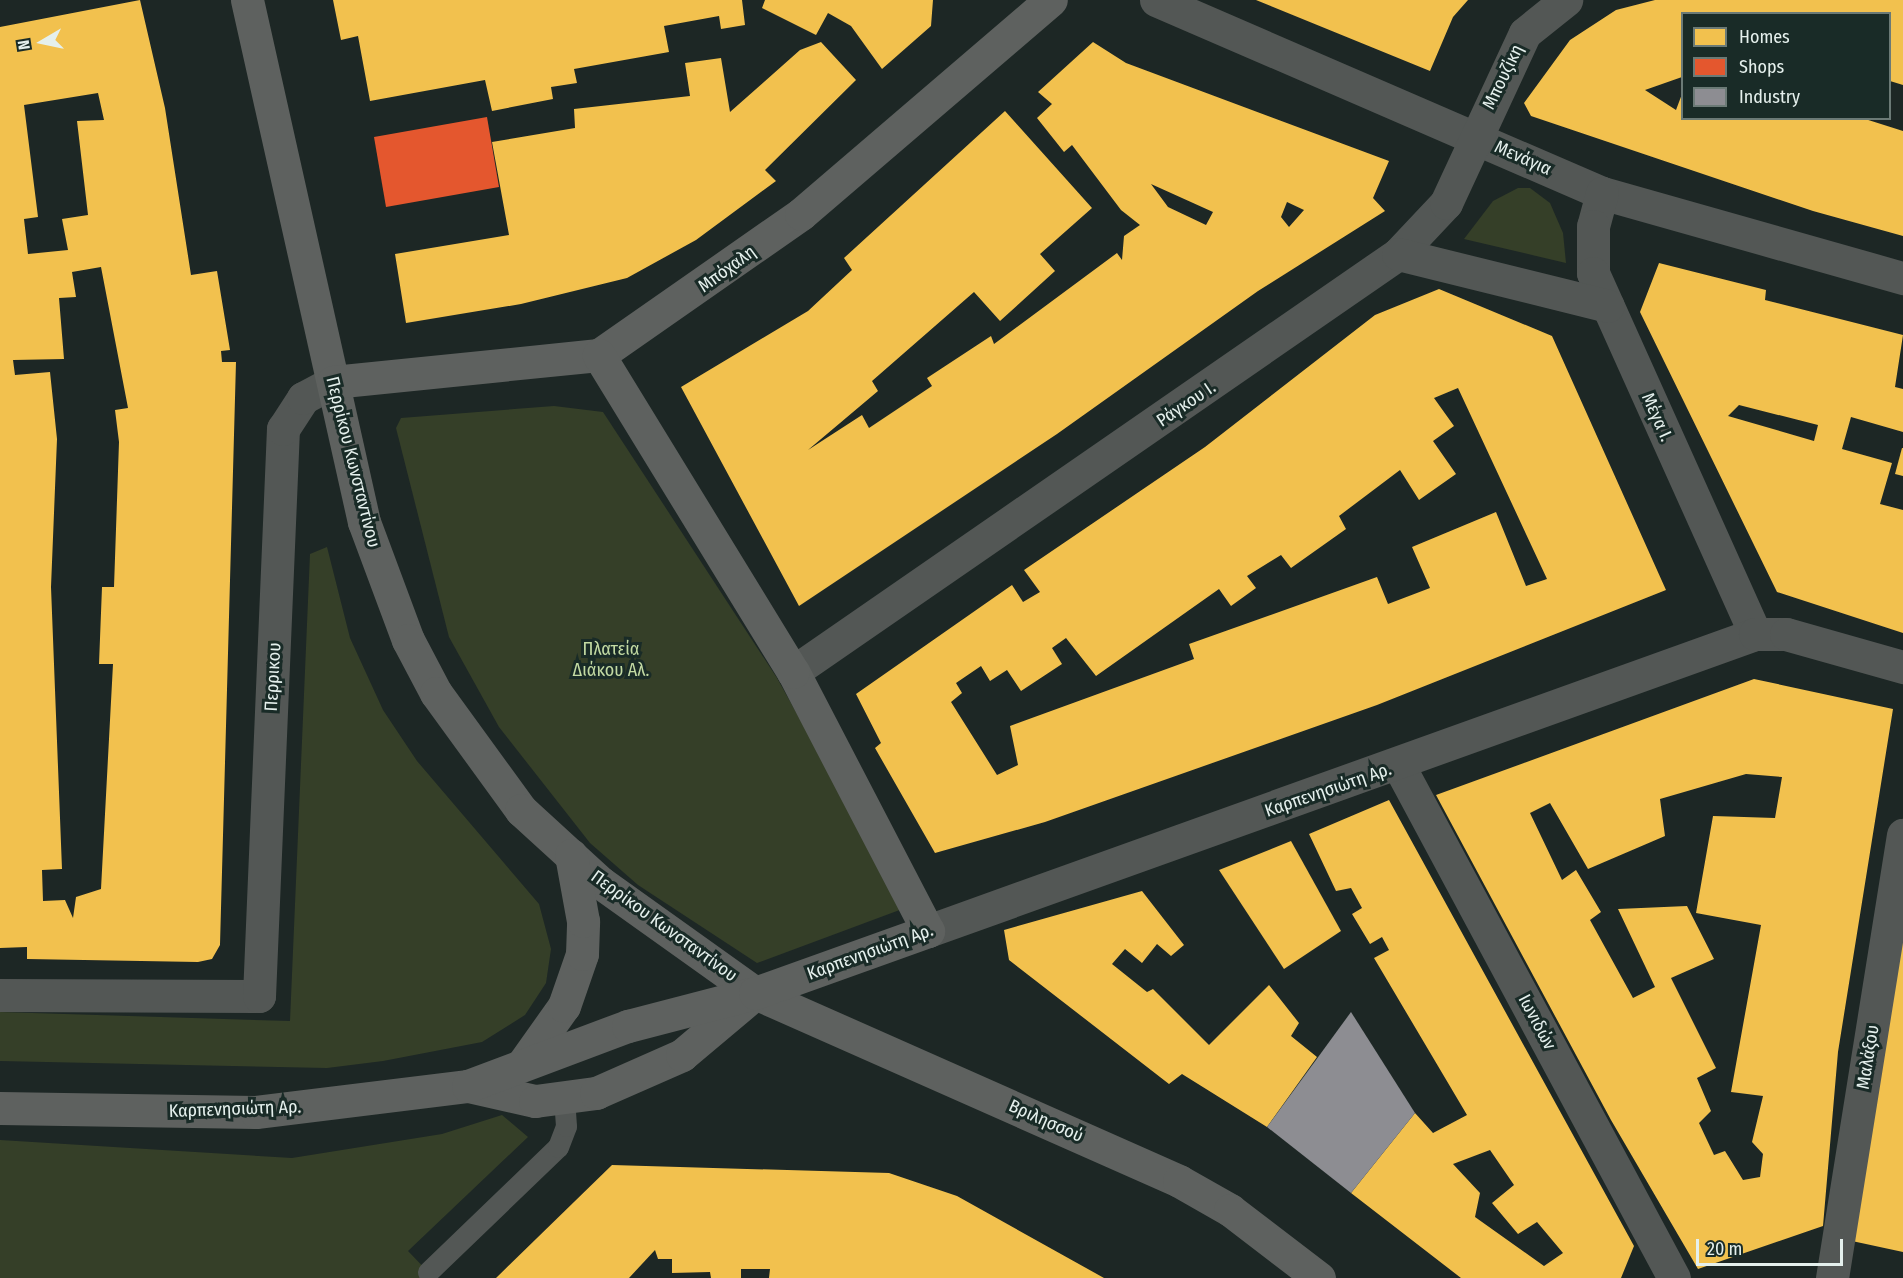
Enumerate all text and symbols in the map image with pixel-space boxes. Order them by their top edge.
north arrow [12,12,72,72]
legend [1681,12,1891,120]
text: Homes [1739,26,1790,48]
text: N [14,39,34,51]
street label: Μπουζίκη [1478,41,1528,113]
text: Shops [1739,56,1784,78]
text: Industry [1739,86,1800,108]
street label: Μενάγια [1491,136,1555,180]
street label: Μπόχαλη [694,241,760,297]
street label: Περρίκου Κωνσταντίνου [321,374,385,550]
street label: Ράγκου Ι. [1152,377,1220,431]
street label: Μέγα Ι. [1637,389,1677,445]
park label: Πλατεία Διάκου Αλ. [573,639,649,682]
street label: Περρικου [260,642,286,712]
street label: Καρπενησιώτη Αρ. [1262,758,1394,822]
street label: Περρίκου Κωνσταντίνου [587,866,741,986]
street label: Καρπενησιώτη Αρ. [804,919,936,985]
street label: Ιωνιδών [1514,991,1560,1053]
street label: Μαλάξου [1852,1023,1884,1091]
street label: Βριλησσού [1005,1095,1087,1147]
street label: Καρπενησιώτη Αρ. [168,1096,302,1122]
scale bar [1699,1227,1846,1265]
text: 20 m [1707,1238,1742,1260]

